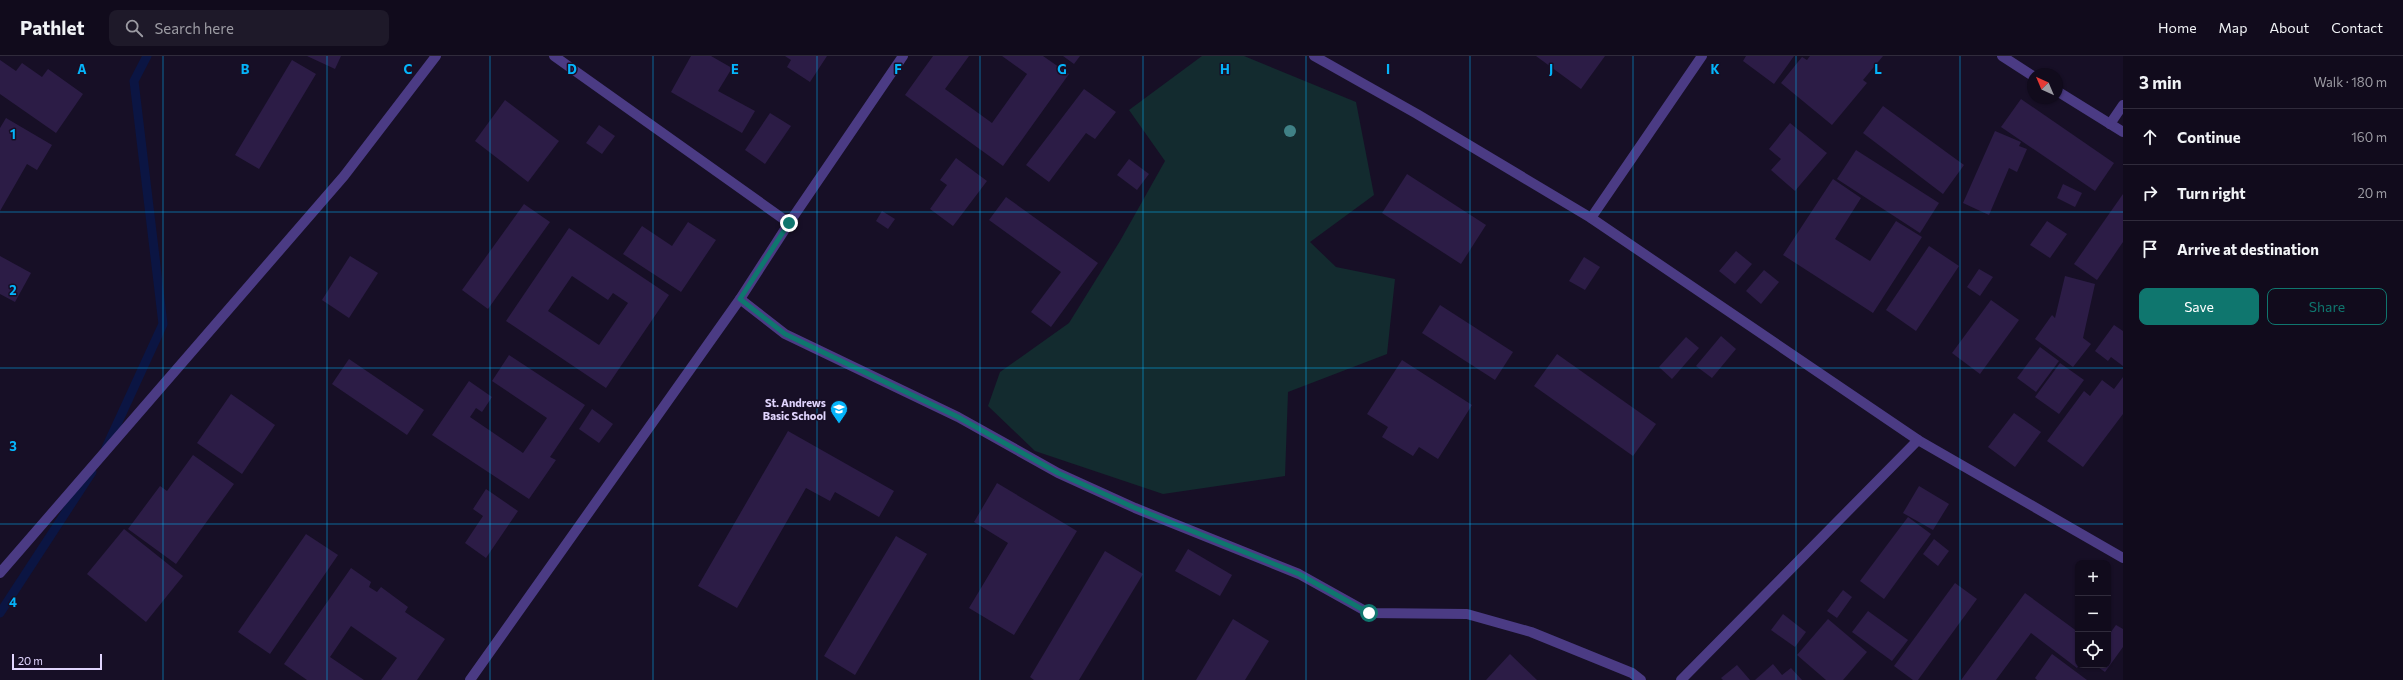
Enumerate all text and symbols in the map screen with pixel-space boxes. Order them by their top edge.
search box [109,10,389,46]
text: Pathlet [20,16,85,39]
icon: search [123,17,145,39]
text: Search here [155,19,234,37]
text: Home [2158,19,2197,36]
text: Map [2219,19,2247,36]
text: About [2269,19,2309,36]
text: Contact [2331,19,2383,36]
text: A [77,61,87,77]
text: B [241,61,250,77]
text: C [404,61,413,77]
text: D [567,61,577,77]
text: E [731,61,739,77]
text: F [894,61,902,77]
text: G [1057,61,1067,77]
text: H [1220,61,1230,77]
text: I [1386,61,1390,77]
text: J [1549,61,1553,77]
text: K [1710,61,1720,77]
text: L [1874,61,1882,77]
north arrow [2027,68,2063,104]
text: 3 min [2139,72,2182,93]
text: Walk · 180 m [2313,74,2387,90]
text: 1 [10,126,16,142]
icon: ahead [2139,126,2161,148]
text: Continue [2177,128,2241,146]
text: 160 m [2351,129,2387,145]
icon: right [2139,182,2161,204]
text: Turn right [2177,184,2246,202]
text: 20 m [2358,185,2387,201]
route end [780,214,798,232]
icon: arrive [2139,238,2161,260]
text: Arrive at destination [2177,240,2319,258]
text: 2 [9,282,17,298]
button: Save [2139,288,2259,325]
button: Share [2267,288,2387,325]
place label: St. Andrews Basic School [763,396,826,422]
school or university icon: St. Andrews Basic School [829,399,849,424]
text: 3 [9,438,17,454]
map controls [2075,560,2111,668]
button: + [2075,560,2111,596]
text: 4 [9,594,17,610]
button: − [2075,596,2111,632]
route start [1360,604,1378,622]
button: locate [2075,632,2111,668]
scale bar [12,652,102,671]
text: 20 m [18,654,43,667]

